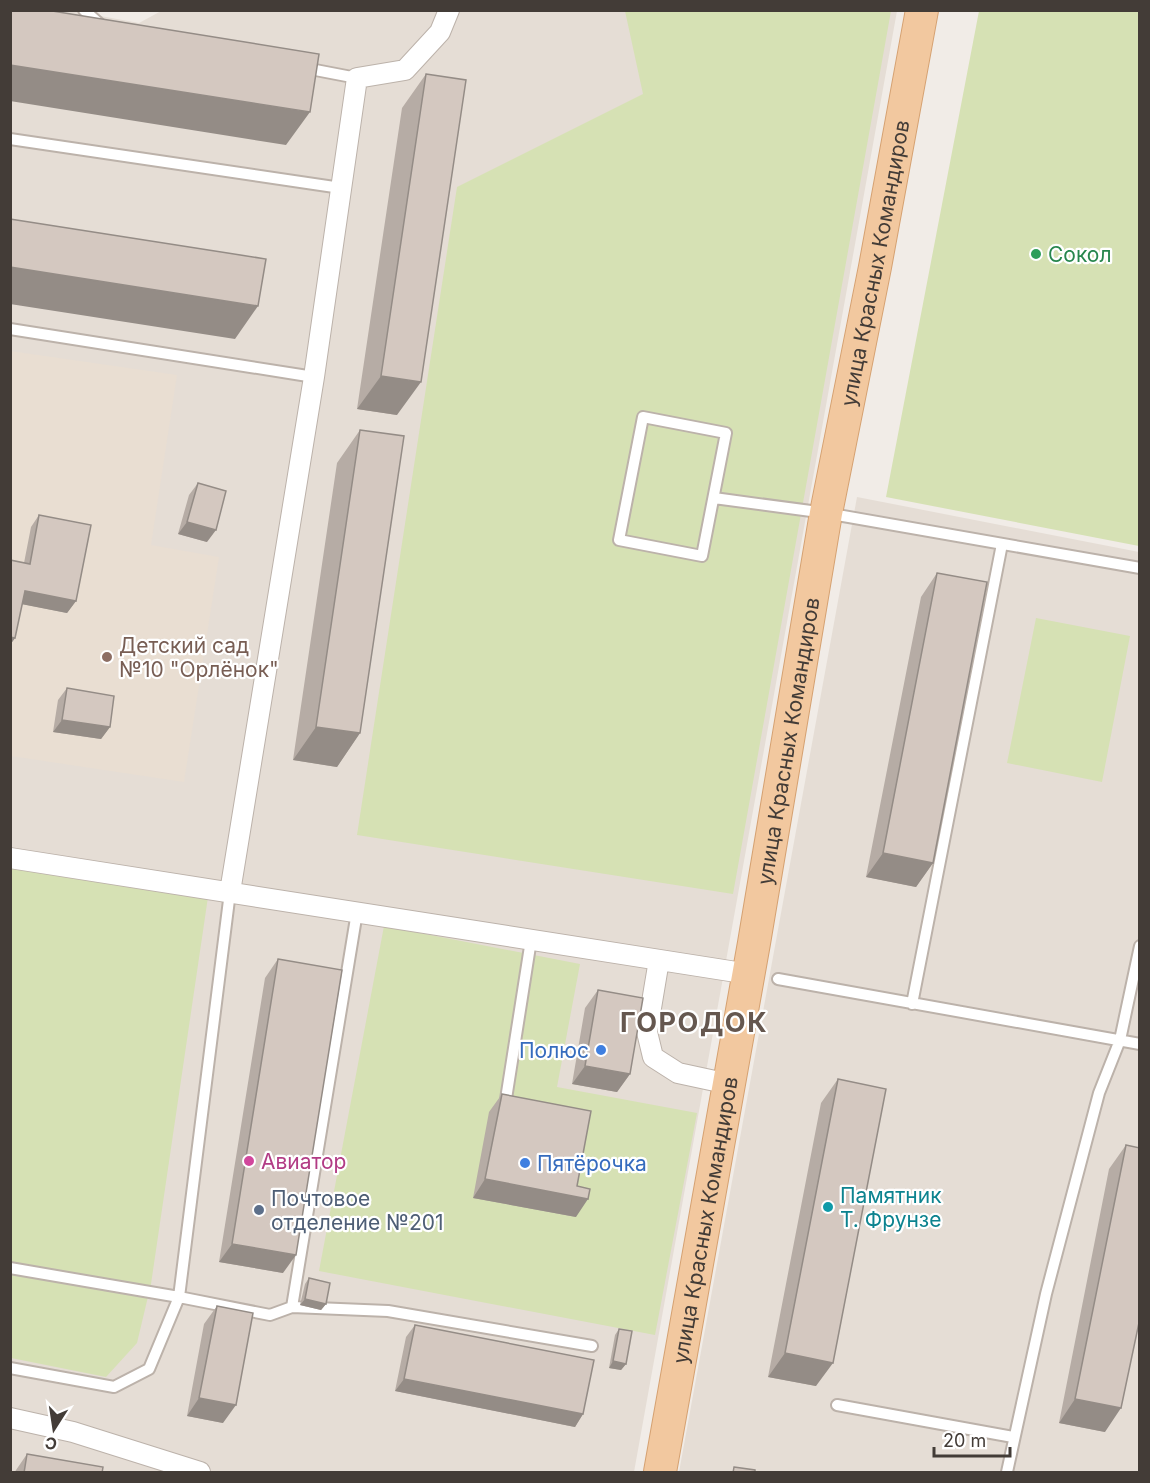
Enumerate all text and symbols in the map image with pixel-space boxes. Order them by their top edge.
street label: улица Красных Командиров [835,118,914,408]
place label: Сокол [1048,242,1112,267]
marker: Сокол [1029,247,1043,261]
street label: улица Красных Командиров [751,595,824,887]
place label: Детский сад №10 "Орлёнок" [119,633,279,682]
marker: Детский сад №10 "Орлёнок" [100,650,114,664]
district label: ГОРОДОК [620,1006,768,1039]
place label: Полюс [519,1038,589,1063]
marker: Полюс [594,1043,608,1057]
street label: улица Красных Командиров [667,1074,743,1365]
place label: Авиатор [261,1149,346,1174]
place label: Пятёрочка [537,1151,647,1176]
marker: Авиатор [242,1154,256,1168]
marker: Пятёрочка [518,1156,532,1170]
place label: Памятник Т. Фрунзе [840,1183,942,1232]
place label: Почтовое отделение №201 [271,1186,444,1235]
marker: Памятник Т. Фрунзе [821,1200,835,1214]
marker: Почтовое отделение №201 [252,1203,266,1217]
north arrow [24,1399,84,1459]
scale bar [934,1420,1010,1458]
text: 20 m [943,1430,986,1451]
text: С [43,1433,59,1455]

